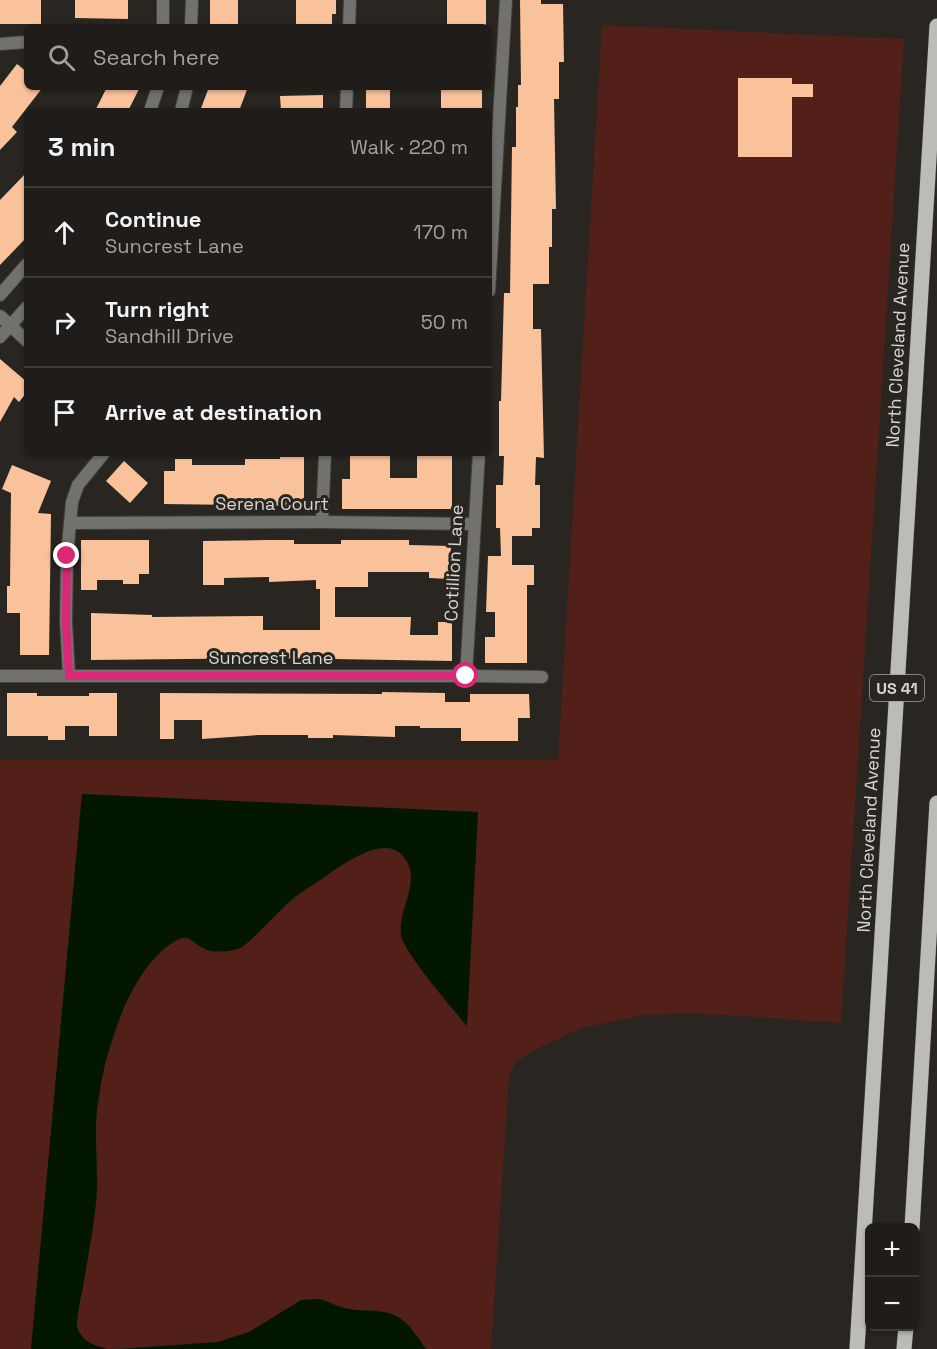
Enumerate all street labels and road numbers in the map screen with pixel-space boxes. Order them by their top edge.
street label: North Cleveland Avenue [881,242,914,448]
street label: Serena Court [215,492,329,515]
street label: Cotillion Lane [439,504,468,622]
street label: Suncrest Lane [208,646,334,669]
road number: US 41 [870,675,924,701]
street label: North Cleveland Avenue [852,727,885,933]

